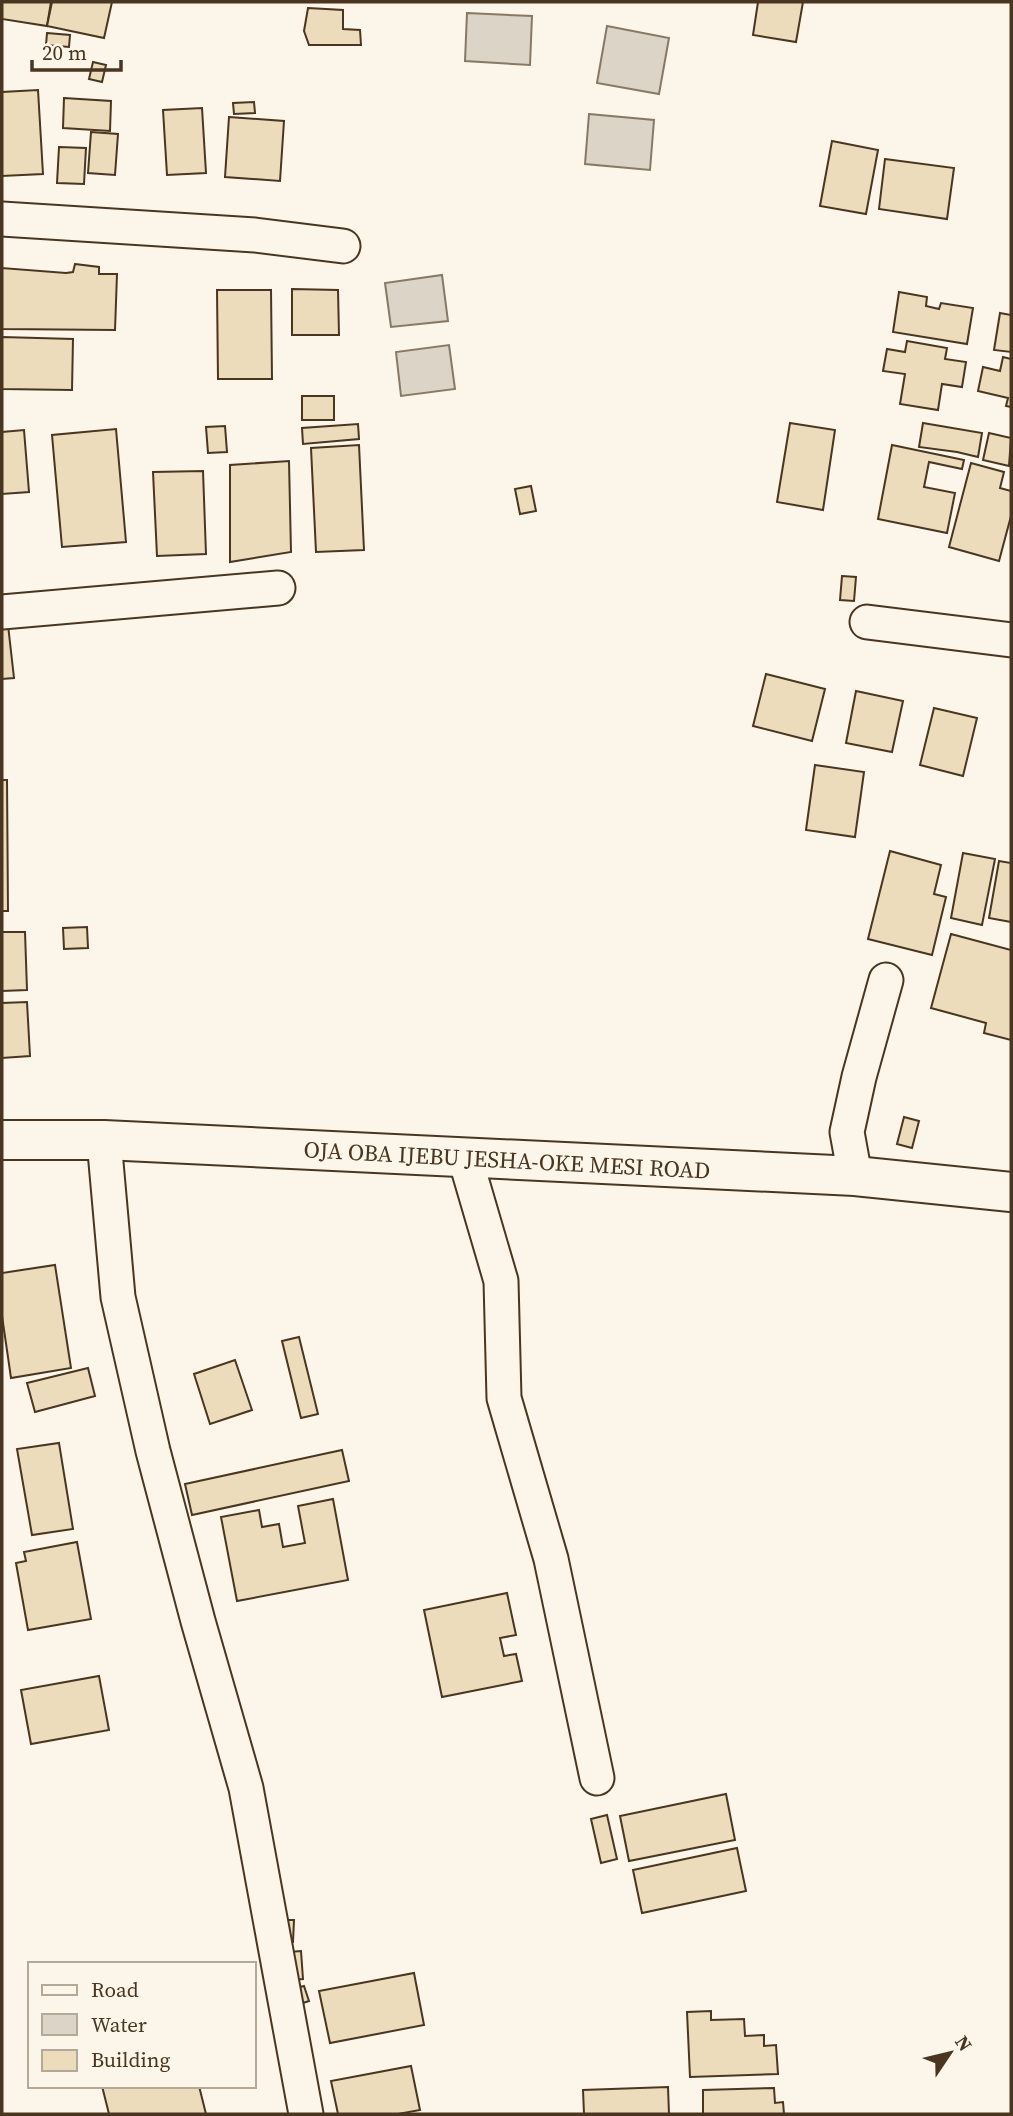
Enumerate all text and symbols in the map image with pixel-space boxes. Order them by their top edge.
scale bar [32,28,121,72]
text: 20 m [42,38,87,67]
street label: OJA OBA IJEBU JESHA-OKE MESI ROAD [303,1133,711,1187]
legend [28,1962,256,2088]
text: Road [91,1975,139,2004]
text: Water [91,2010,147,2039]
north arrow [915,2018,985,2088]
text: N [949,2030,979,2057]
text: Building [91,2045,170,2074]

